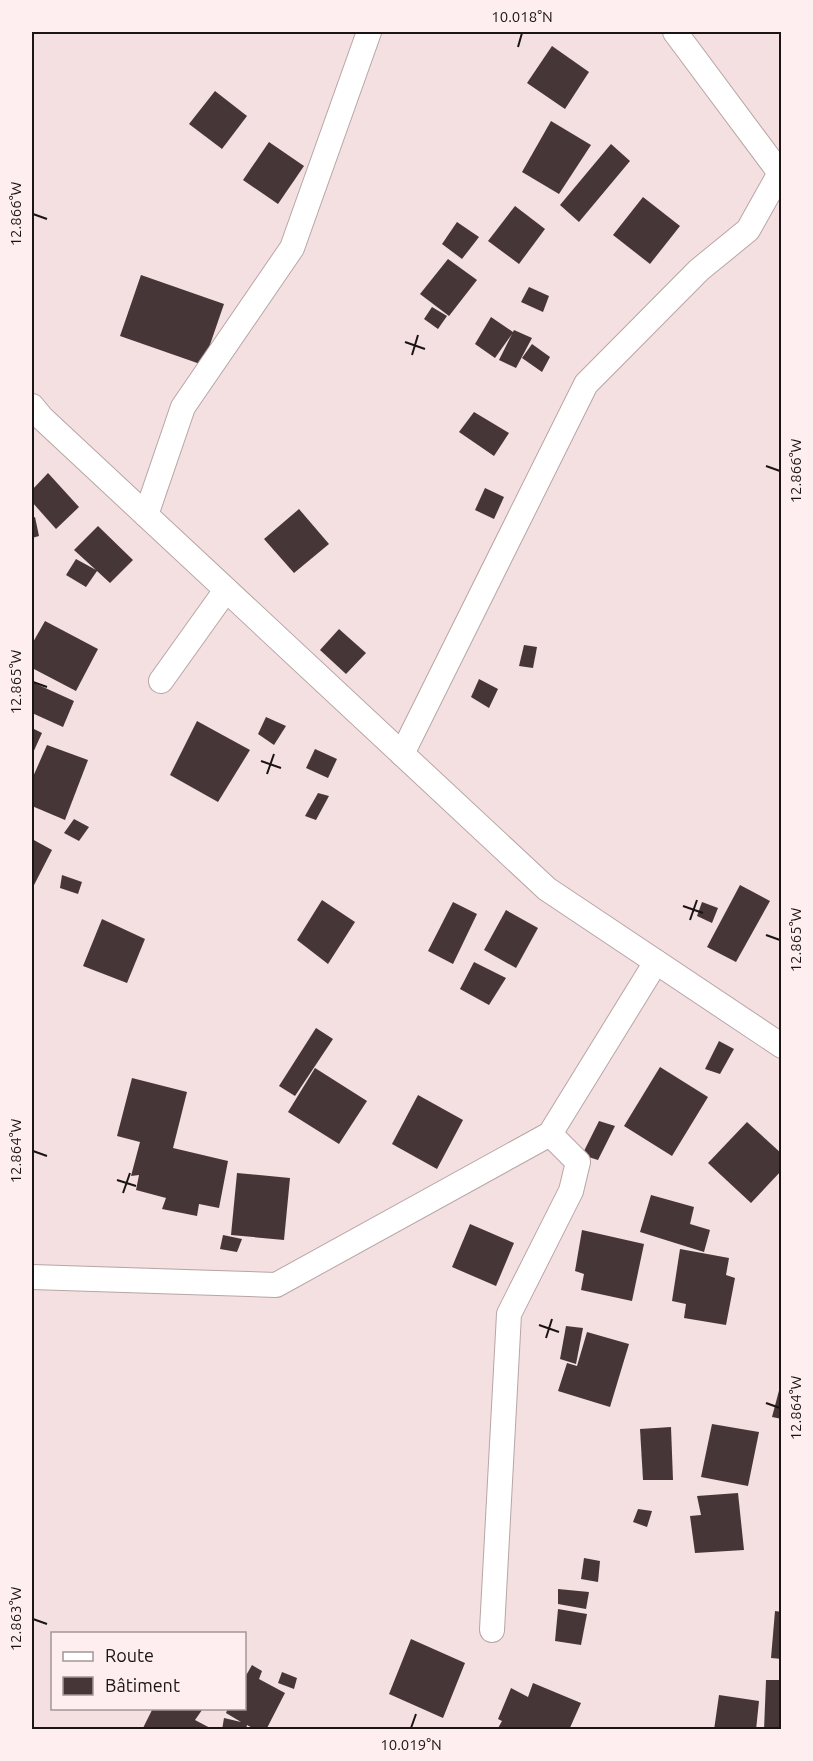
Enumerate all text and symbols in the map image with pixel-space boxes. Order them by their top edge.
text: 10.018°N [491,8,553,25]
text: 12.866°W [7,182,24,246]
text: 12.866°W [787,439,804,503]
text: 12.865°W [7,650,24,714]
text: 12.865°W [787,908,804,972]
text: 12.864°W [7,1119,24,1183]
text: 12.864°W [787,1376,804,1440]
text: 12.863°W [7,1587,24,1651]
legend [51,1632,246,1710]
text: Route [105,1645,154,1665]
text: Bâtiment [105,1675,180,1695]
text: 10.019°N [380,1736,442,1753]

